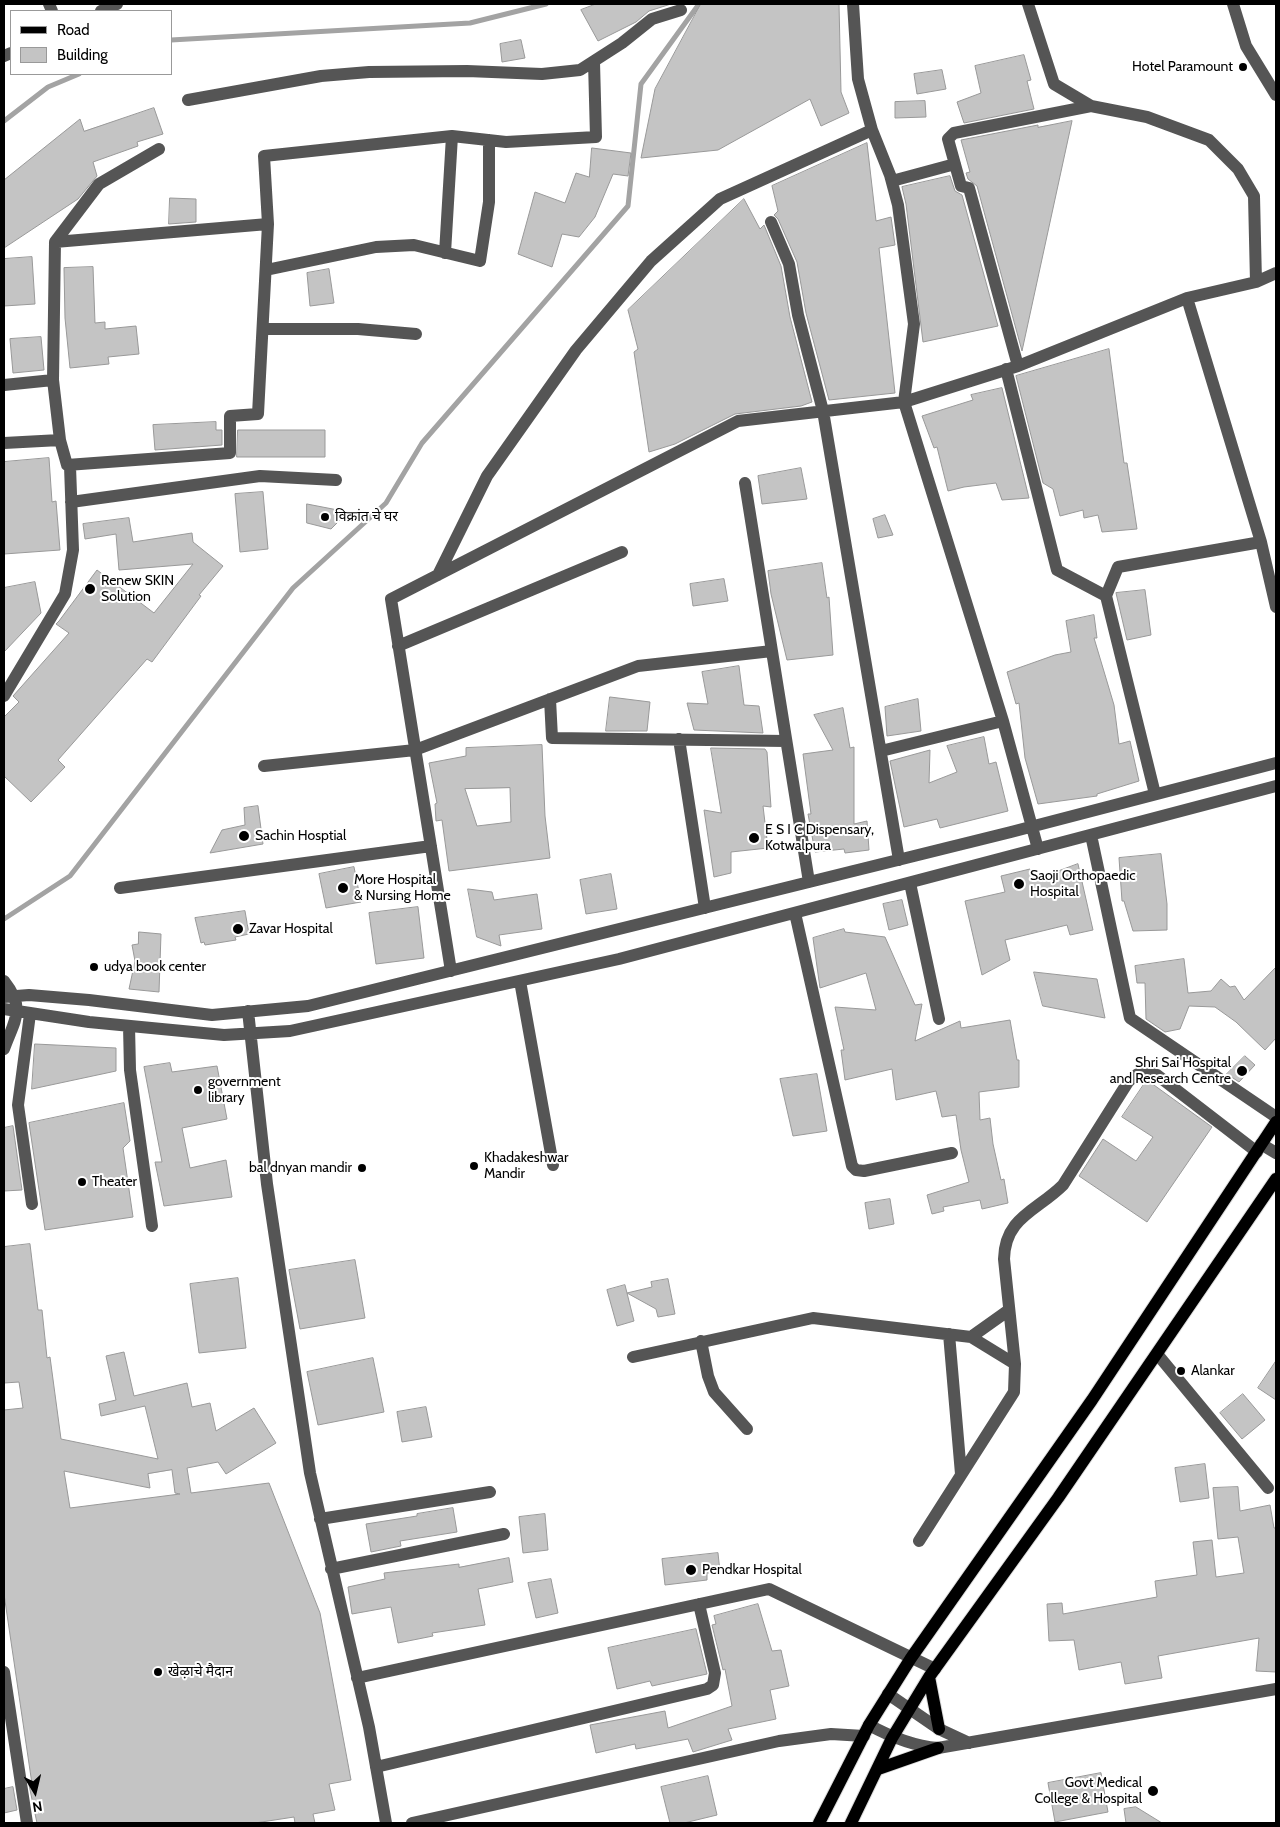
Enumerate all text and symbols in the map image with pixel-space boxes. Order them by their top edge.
legend [10,10,172,75]
text: Road [57,21,90,39]
text: Building [57,46,108,64]
place label: Hotel Paramount [1132,59,1233,75]
marker: Hotel Paramount [1237,61,1249,73]
place label: विक्रांत चे घर [335,509,398,525]
marker: विक्रांत चे घर [319,511,331,523]
place label: Renew SKIN Solution [101,573,174,606]
marker: Renew SKIN Solution [83,582,97,596]
place label: E S I C Dispensary, Kotwalpura [765,822,874,854]
place label: Sachin Hosptial [255,828,346,844]
marker: Sachin Hosptial [237,829,251,843]
marker: E S I C Dispensary, Kotwalpura [747,831,761,845]
place label: Saoji Orthopaedic Hospital [1030,868,1136,900]
place label: More Hospital & Nursing Home [354,872,451,904]
marker: Saoji Orthopaedic Hospital [1012,877,1026,891]
marker: More Hospital & Nursing Home [336,881,350,895]
place label: Zavar Hospital [249,921,333,937]
marker: Zavar Hospital [231,922,245,936]
place label: udya book center [104,959,206,975]
marker: udya book center [88,961,100,973]
place label: Shri Sai Hospital and Research Centre [1110,1055,1231,1088]
marker: Shri Sai Hospital and Research Centre [1235,1064,1249,1078]
place label: government library [208,1074,281,1106]
marker: government library [192,1084,204,1096]
place label: Khadakeshwar Mandir [484,1150,568,1182]
place label: bal dnyan mandir [249,1160,352,1176]
marker: Khadakeshwar Mandir [468,1160,480,1172]
marker: bal dnyan mandir [356,1162,368,1174]
place label: Theater [92,1174,137,1190]
marker: Theater [76,1176,88,1188]
place label: Alankar [1191,1363,1235,1379]
marker: Alankar [1175,1365,1187,1377]
place label: Pendkar Hospital [702,1562,802,1578]
marker: Pendkar Hospital [684,1563,698,1577]
place label: खेऴाचे मैदान [168,1664,233,1680]
marker: खेऴाचे मैदान [152,1666,164,1678]
north arrow [10,1767,60,1817]
place label: Govt Medical College & Hospital [1034,1775,1142,1808]
marker: Govt Medical College & Hospital [1146,1784,1160,1798]
text: N [31,1797,44,1816]

